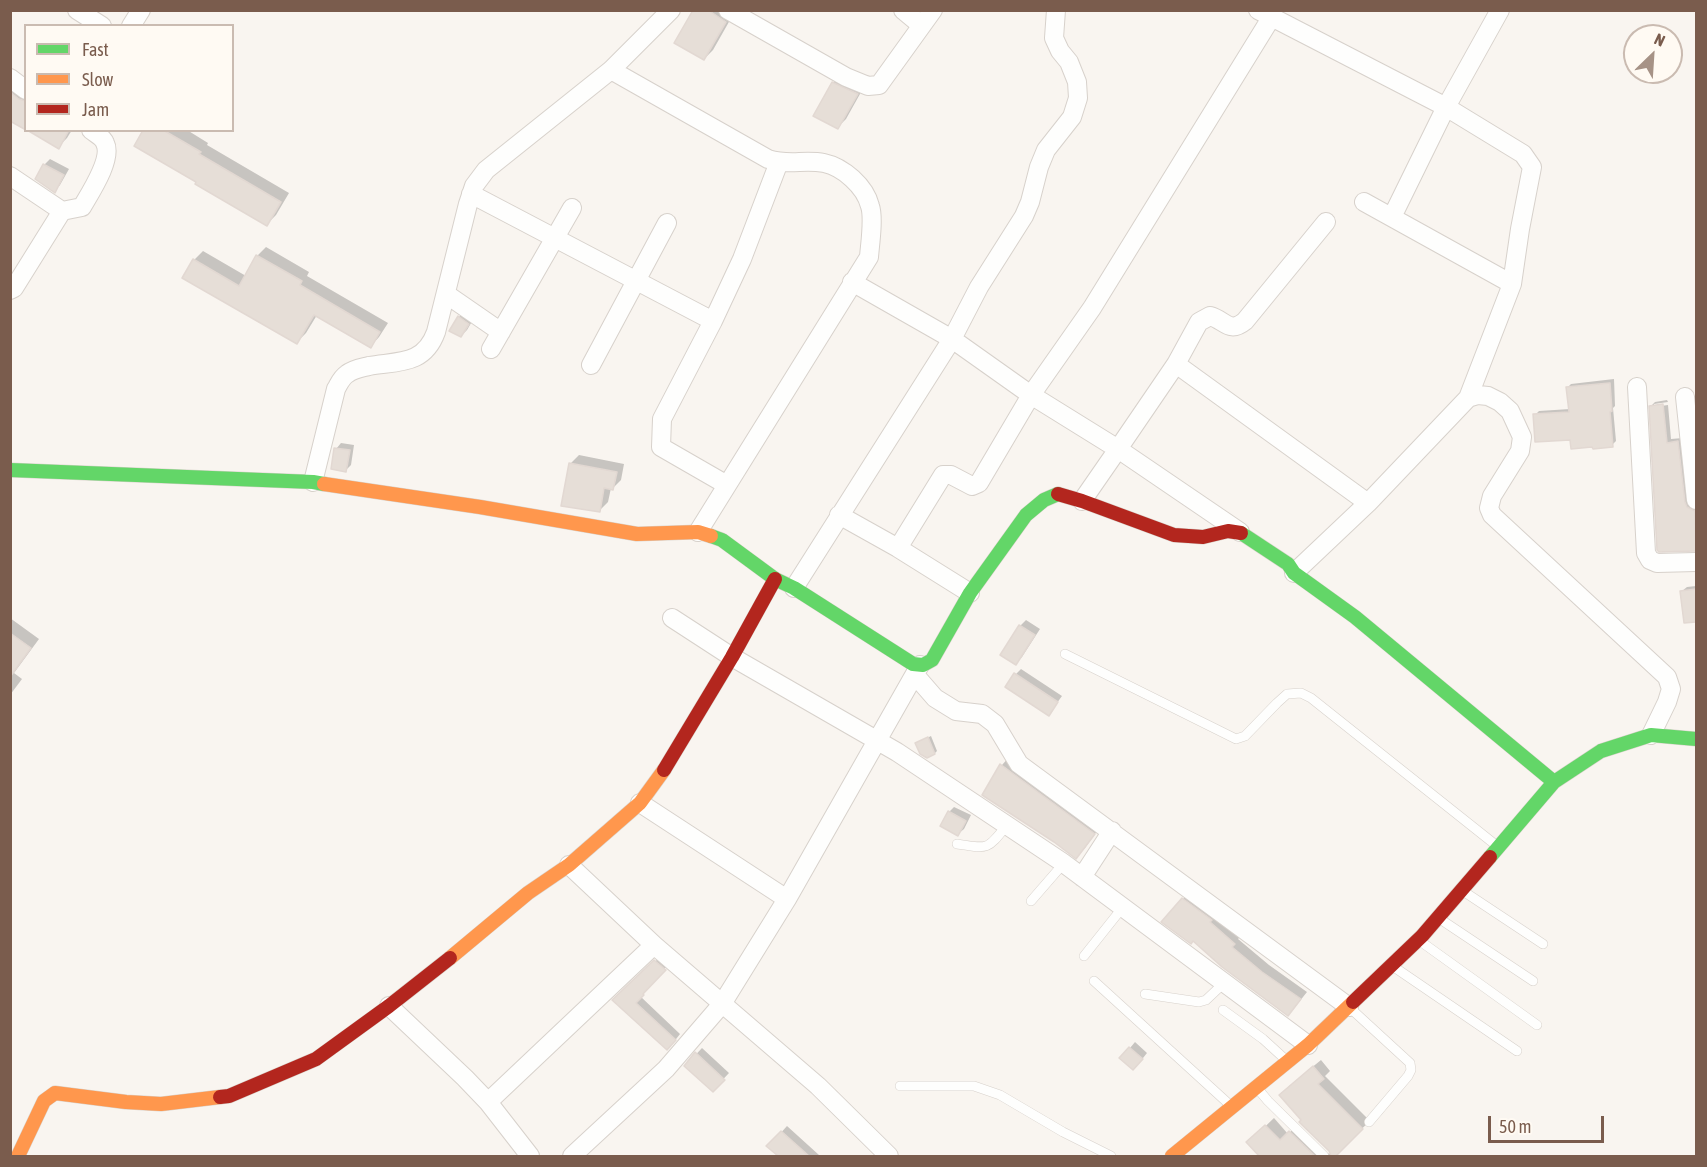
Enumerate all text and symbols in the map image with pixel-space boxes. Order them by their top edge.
legend [24,24,234,132]
north arrow [1623,24,1683,84]
text: N [1652,29,1668,50]
text: Fast [82,39,109,60]
text: Slow [82,69,113,90]
text: Jam [82,99,109,120]
scale bar [1491,1104,1606,1142]
text: 50 m [1499,1116,1531,1137]

